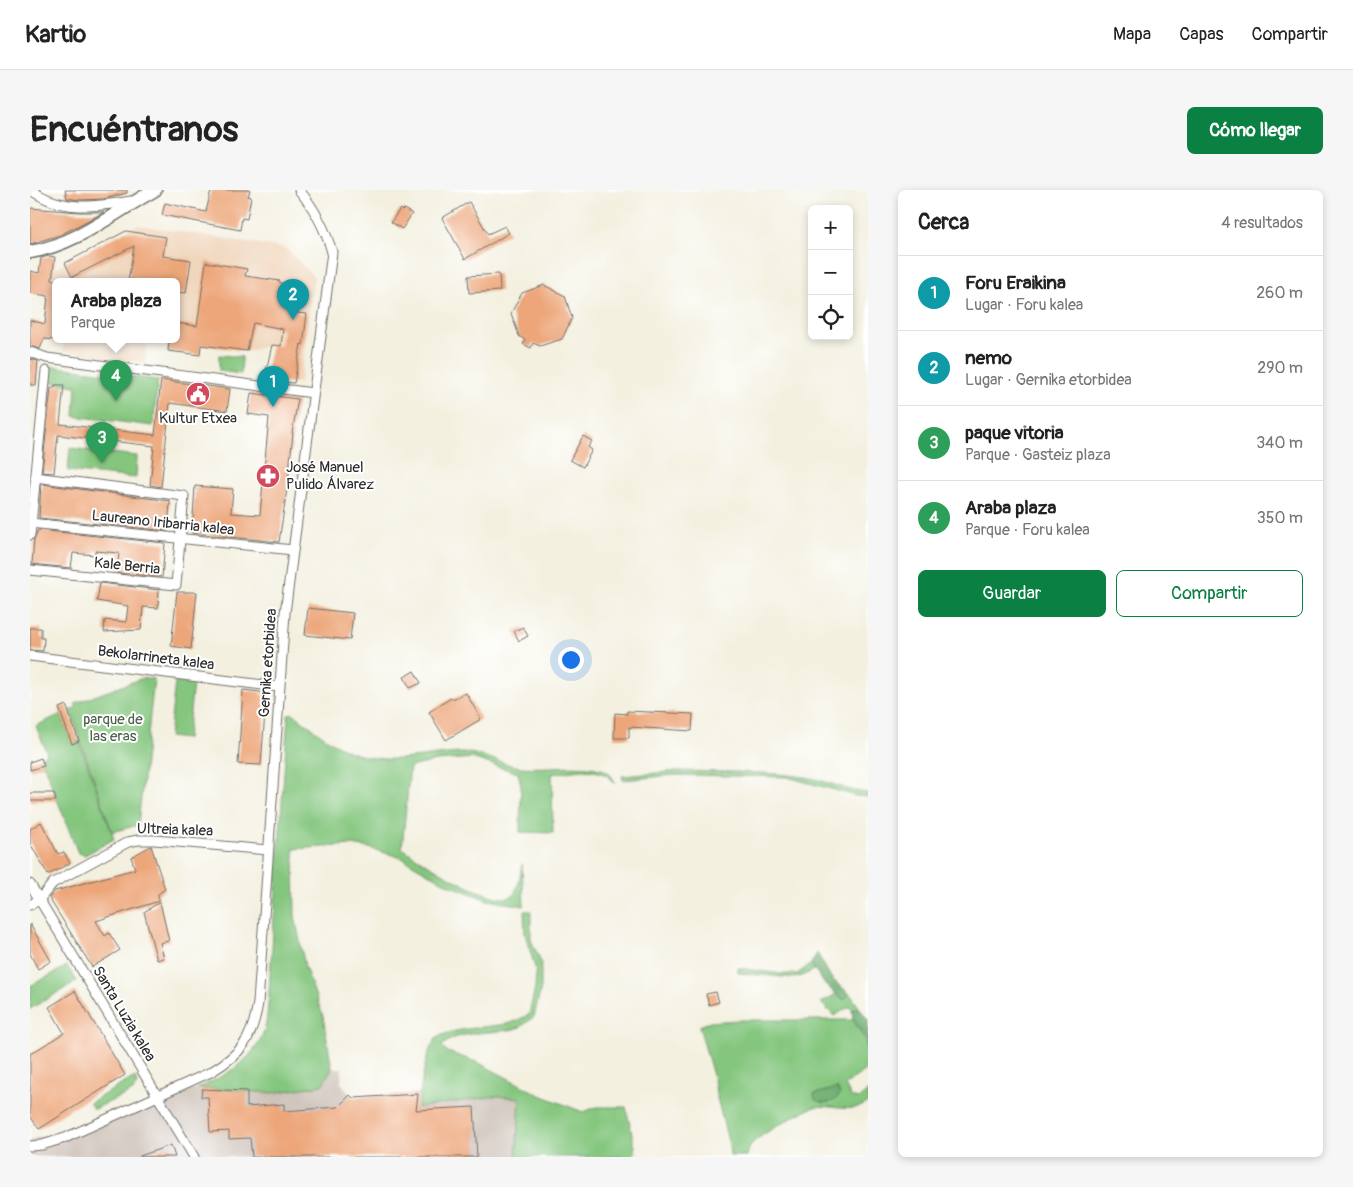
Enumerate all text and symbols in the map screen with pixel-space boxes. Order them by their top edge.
text: Kartio [25,20,86,49]
text: Mapa [1113,23,1151,46]
text: Capas [1179,23,1224,46]
text: Compartir [1252,23,1328,46]
button: Cómo llegar [1187,107,1323,154]
text: Encuéntranos [30,108,238,152]
map controls [808,205,853,340]
button: + [808,205,853,250]
text: Cerca [918,209,969,236]
text: 4 resultados [1221,213,1303,233]
button: − [808,250,853,295]
text: Foru Eraikina [965,271,1066,295]
popup [52,278,180,343]
pin: 2 [277,279,309,320]
text: 1 [931,283,937,303]
text: 260 m [1256,283,1303,303]
text: Araba plaza [70,289,162,313]
button: locate [808,295,853,340]
text: Lugar · Foru kalea [965,295,1083,315]
text: Parque [70,313,115,333]
text: nemo [965,346,1012,370]
text: 2 [930,358,938,378]
text: 290 m [1257,358,1303,378]
pin: 4 [100,360,132,401]
pin: 1 [257,366,289,407]
text: Lugar · Gernika etorbidea [965,370,1132,390]
public building icon: Kultur Etxea [185,381,211,407]
place label: Kultur Etxea [159,409,237,428]
text: paque vitoria [965,421,1064,445]
pin: 3 [86,422,118,463]
text: 3 [930,433,938,453]
text: 340 m [1256,433,1303,453]
text: Parque · Gasteiz plaza [965,445,1111,465]
place label: José Manuel Pulido Álvarez [286,458,374,494]
pharmacy icon: José Manuel Pulido Álvarez [255,463,281,489]
text: Araba plaza [965,496,1056,520]
street label: Laureano Iribarria kalea [91,506,235,540]
text: 4 [929,508,939,528]
text: 350 m [1257,508,1303,528]
text: Parque · Foru kalea [965,520,1090,540]
street label: Kale Berria [93,553,161,579]
button: Guardar [918,570,1106,617]
button: Compartir [1116,570,1303,617]
street label: Gernika etorbidea [255,608,281,718]
street label: Bekolarrineta kalea [97,641,215,675]
your location [558,647,584,673]
park label: parque de las eras [83,710,143,746]
street label: Ultreia kalea [137,819,213,841]
street label: Santa Luzia kalea [88,963,160,1065]

